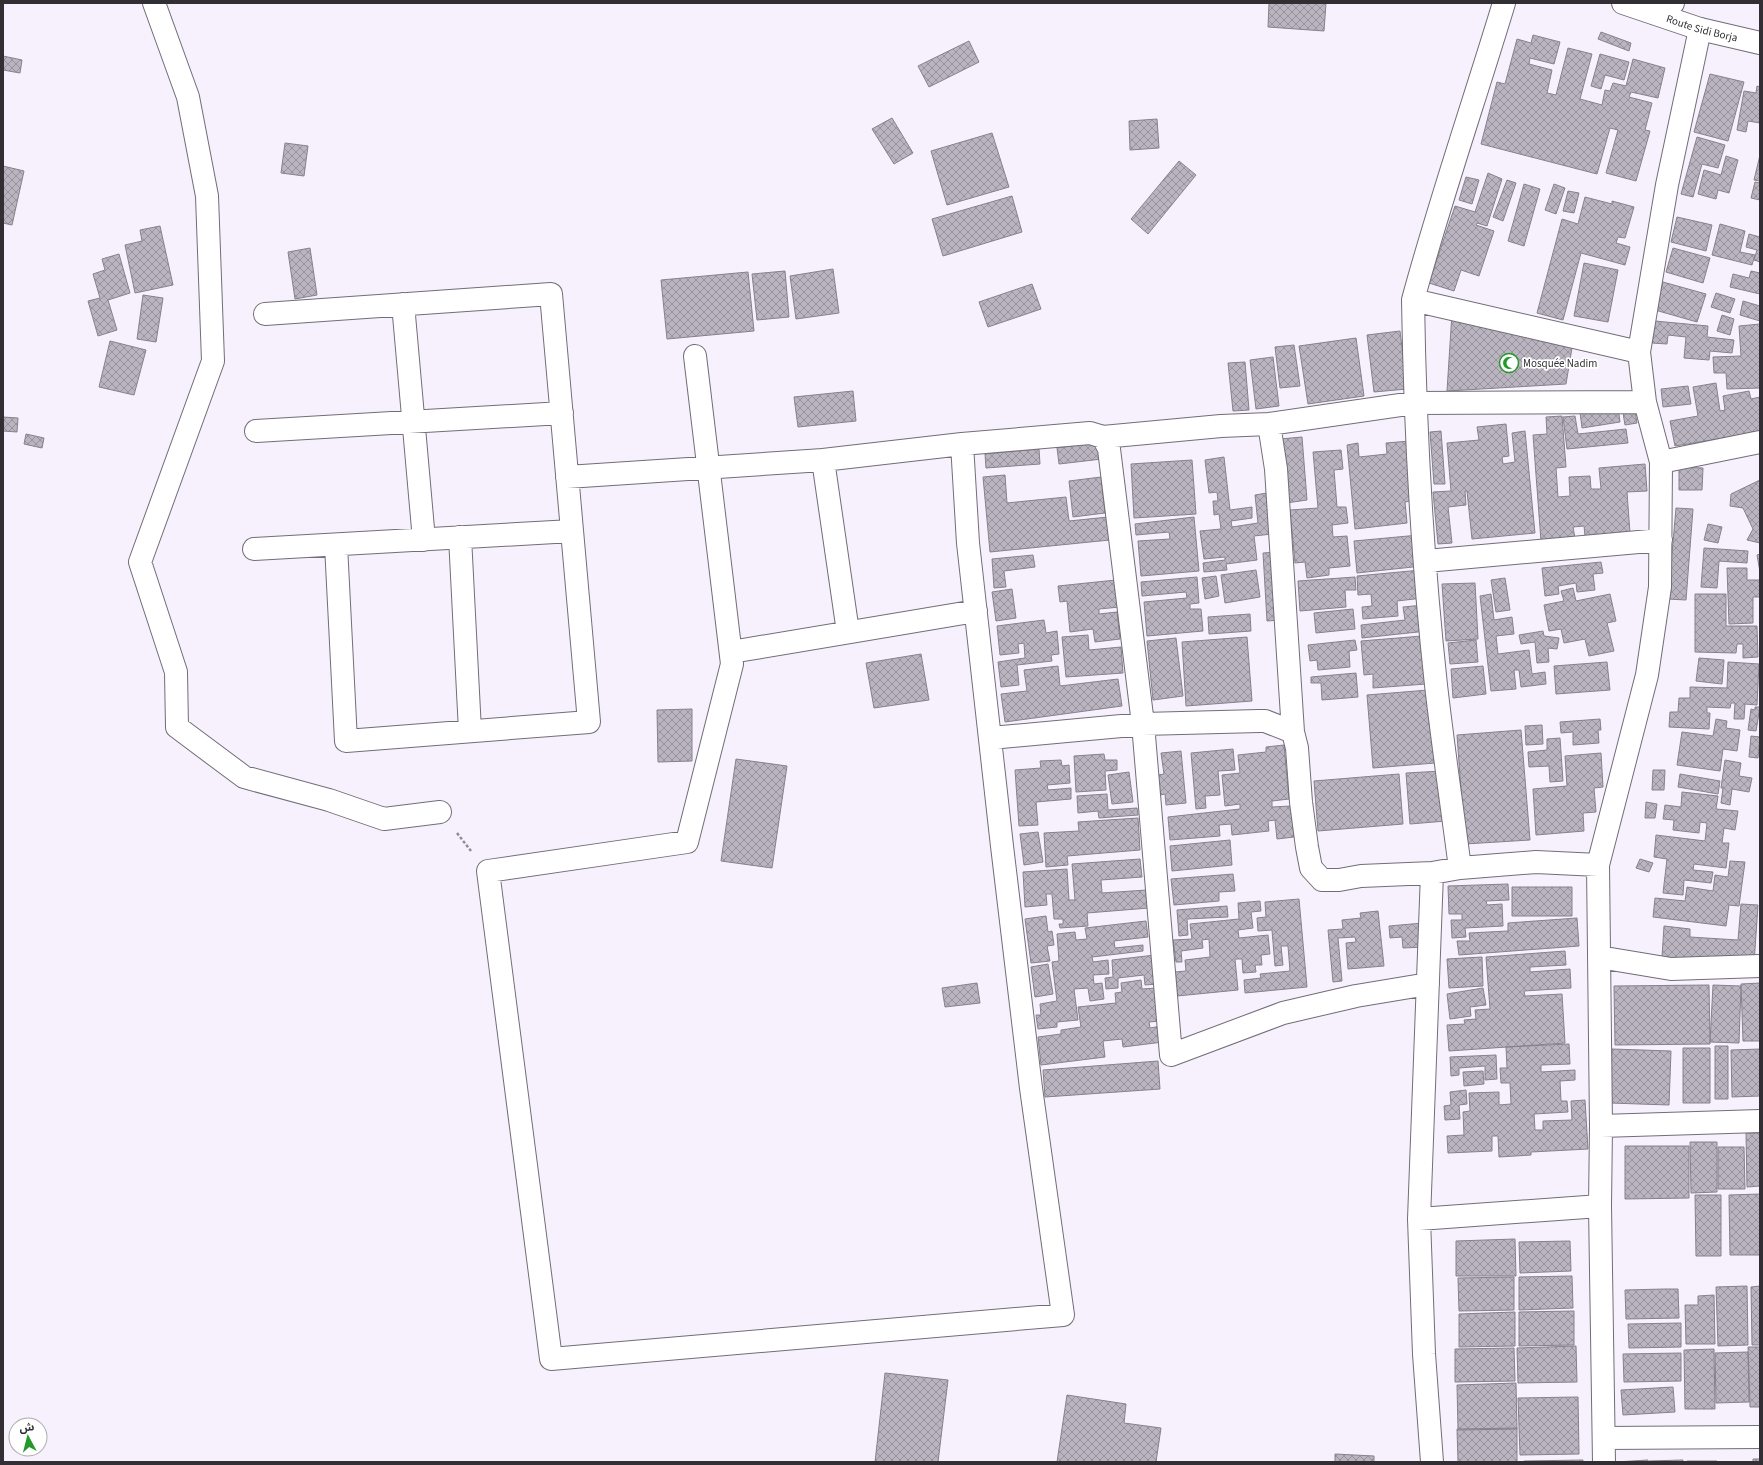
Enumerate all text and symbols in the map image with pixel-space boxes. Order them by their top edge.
street label: Route Sidi Borja [1664,11,1739,46]
mosque icon: Mosquée Nadim [1498,352,1520,374]
place label: Mosquée Nadim [1523,356,1597,371]
north arrow [8,1417,48,1457]
text: ش [18,1419,35,1436]

